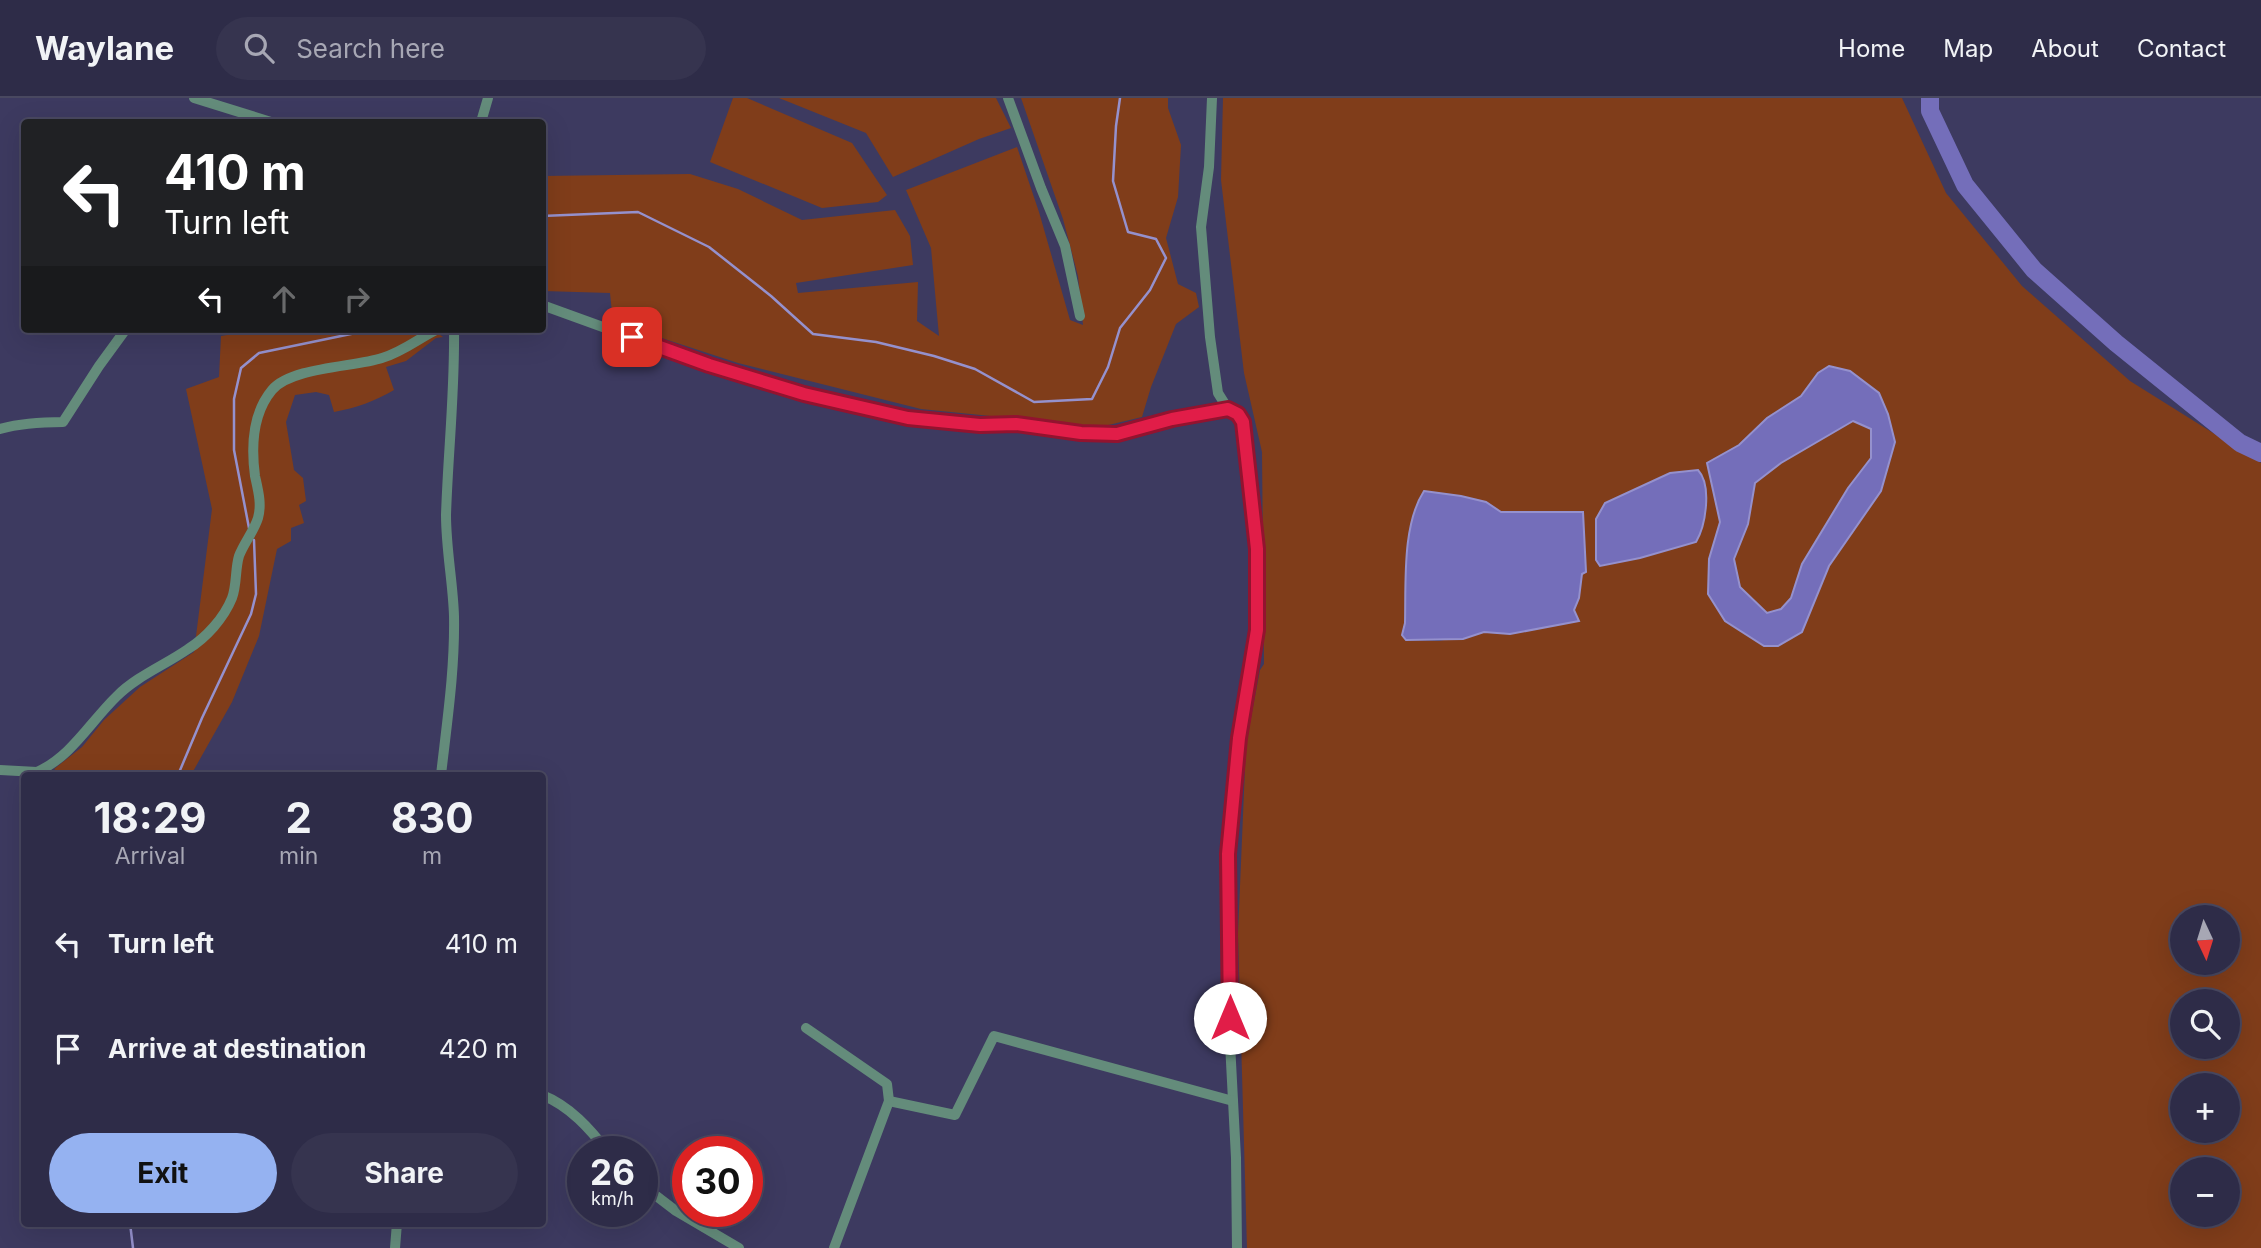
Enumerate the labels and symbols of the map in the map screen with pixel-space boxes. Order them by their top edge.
pin [602,307,662,367]
north arrow [2170,905,2240,975]
position arrow [1193,981,1267,1055]
speed limit sign: 30 [672,1136,763,1227]

